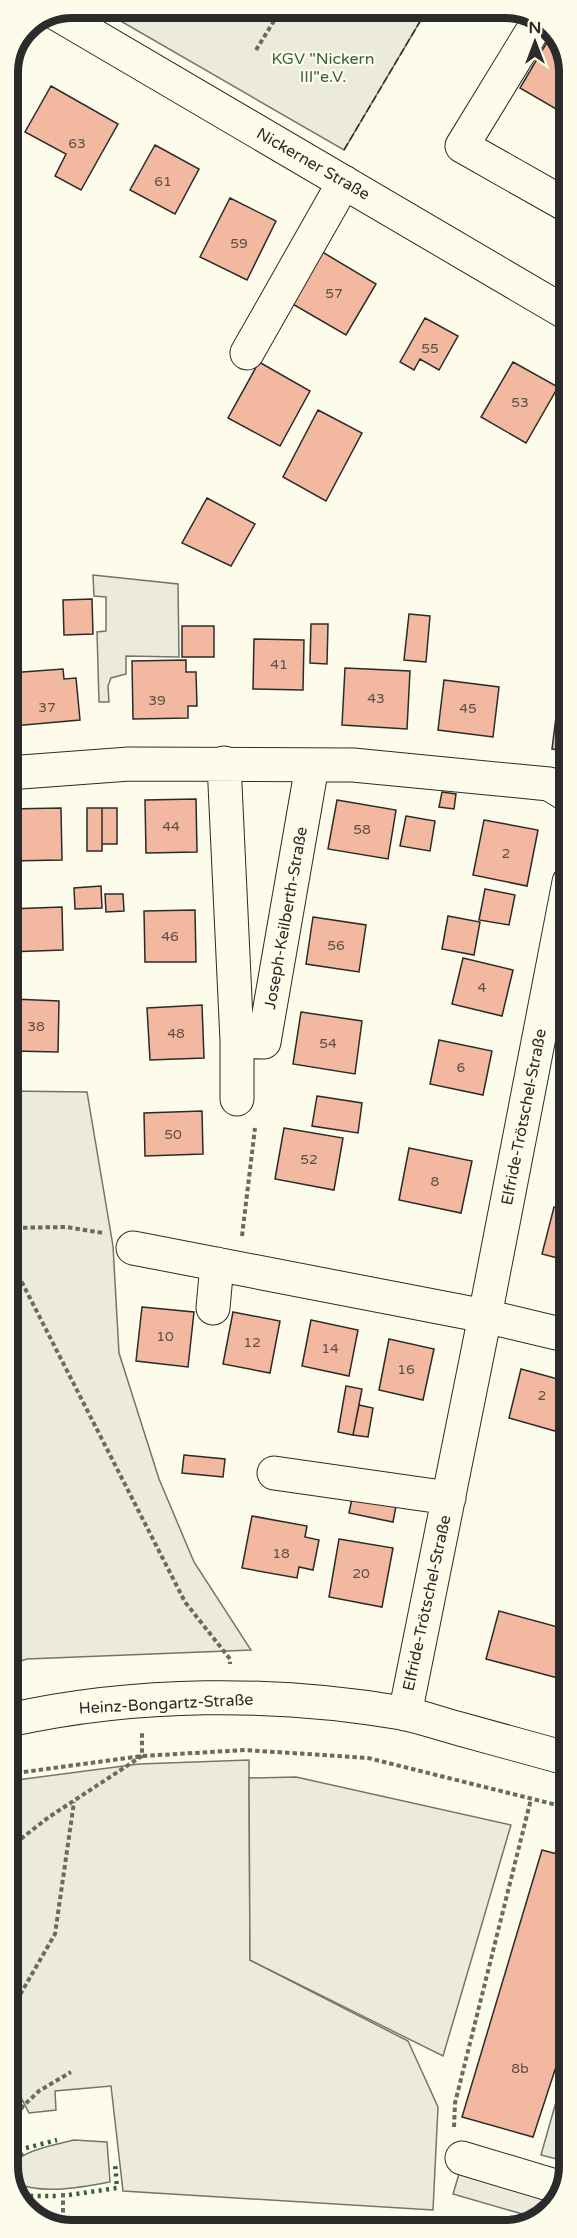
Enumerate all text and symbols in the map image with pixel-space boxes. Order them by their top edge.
north arrow [505,12,565,72]
text: N [529,18,541,38]
park label: KGV "Nickern III"e.V. [272,49,374,87]
street label: Nickerner Straße [253,123,373,205]
house number: 63 [68,135,86,152]
house number: 61 [154,173,172,190]
house number: 59 [230,235,248,252]
house number: 57 [325,285,343,302]
house number: 55 [421,340,439,357]
house number: 53 [511,394,529,411]
house number: 41 [270,656,288,673]
house number: 43 [367,690,385,707]
house number: 39 [148,692,166,709]
house number: 37 [38,699,56,716]
house number: 45 [459,700,477,717]
house number: 44 [162,818,180,835]
house number: 58 [353,821,371,838]
street label: Joseph-Keilberth-Straße [260,825,312,1011]
house number: 2 [502,845,510,862]
house number: 46 [161,928,179,945]
house number: 56 [327,937,345,954]
house number: 4 [478,979,487,996]
house number: 38 [27,1018,45,1035]
house number: 48 [167,1025,185,1042]
street label: Elfride-Trötschel-Straße [497,1027,551,1207]
house number: 54 [319,1035,337,1052]
house number: 6 [457,1059,466,1076]
house number: 50 [164,1126,182,1143]
house number: 52 [300,1151,318,1168]
house number: 8 [431,1173,440,1190]
house number: 10 [156,1328,174,1345]
house number: 12 [243,1334,261,1351]
house number: 14 [321,1340,339,1357]
house number: 16 [397,1361,415,1378]
house number: 2 [538,1387,546,1404]
street label: Elfride-Trötschel-Straße [399,1513,455,1693]
house number: 18 [272,1545,290,1562]
house number: 20 [352,1565,370,1582]
street label: Heinz-Bongartz-Straße [78,1689,254,1719]
house number: 8b [511,2060,529,2077]

